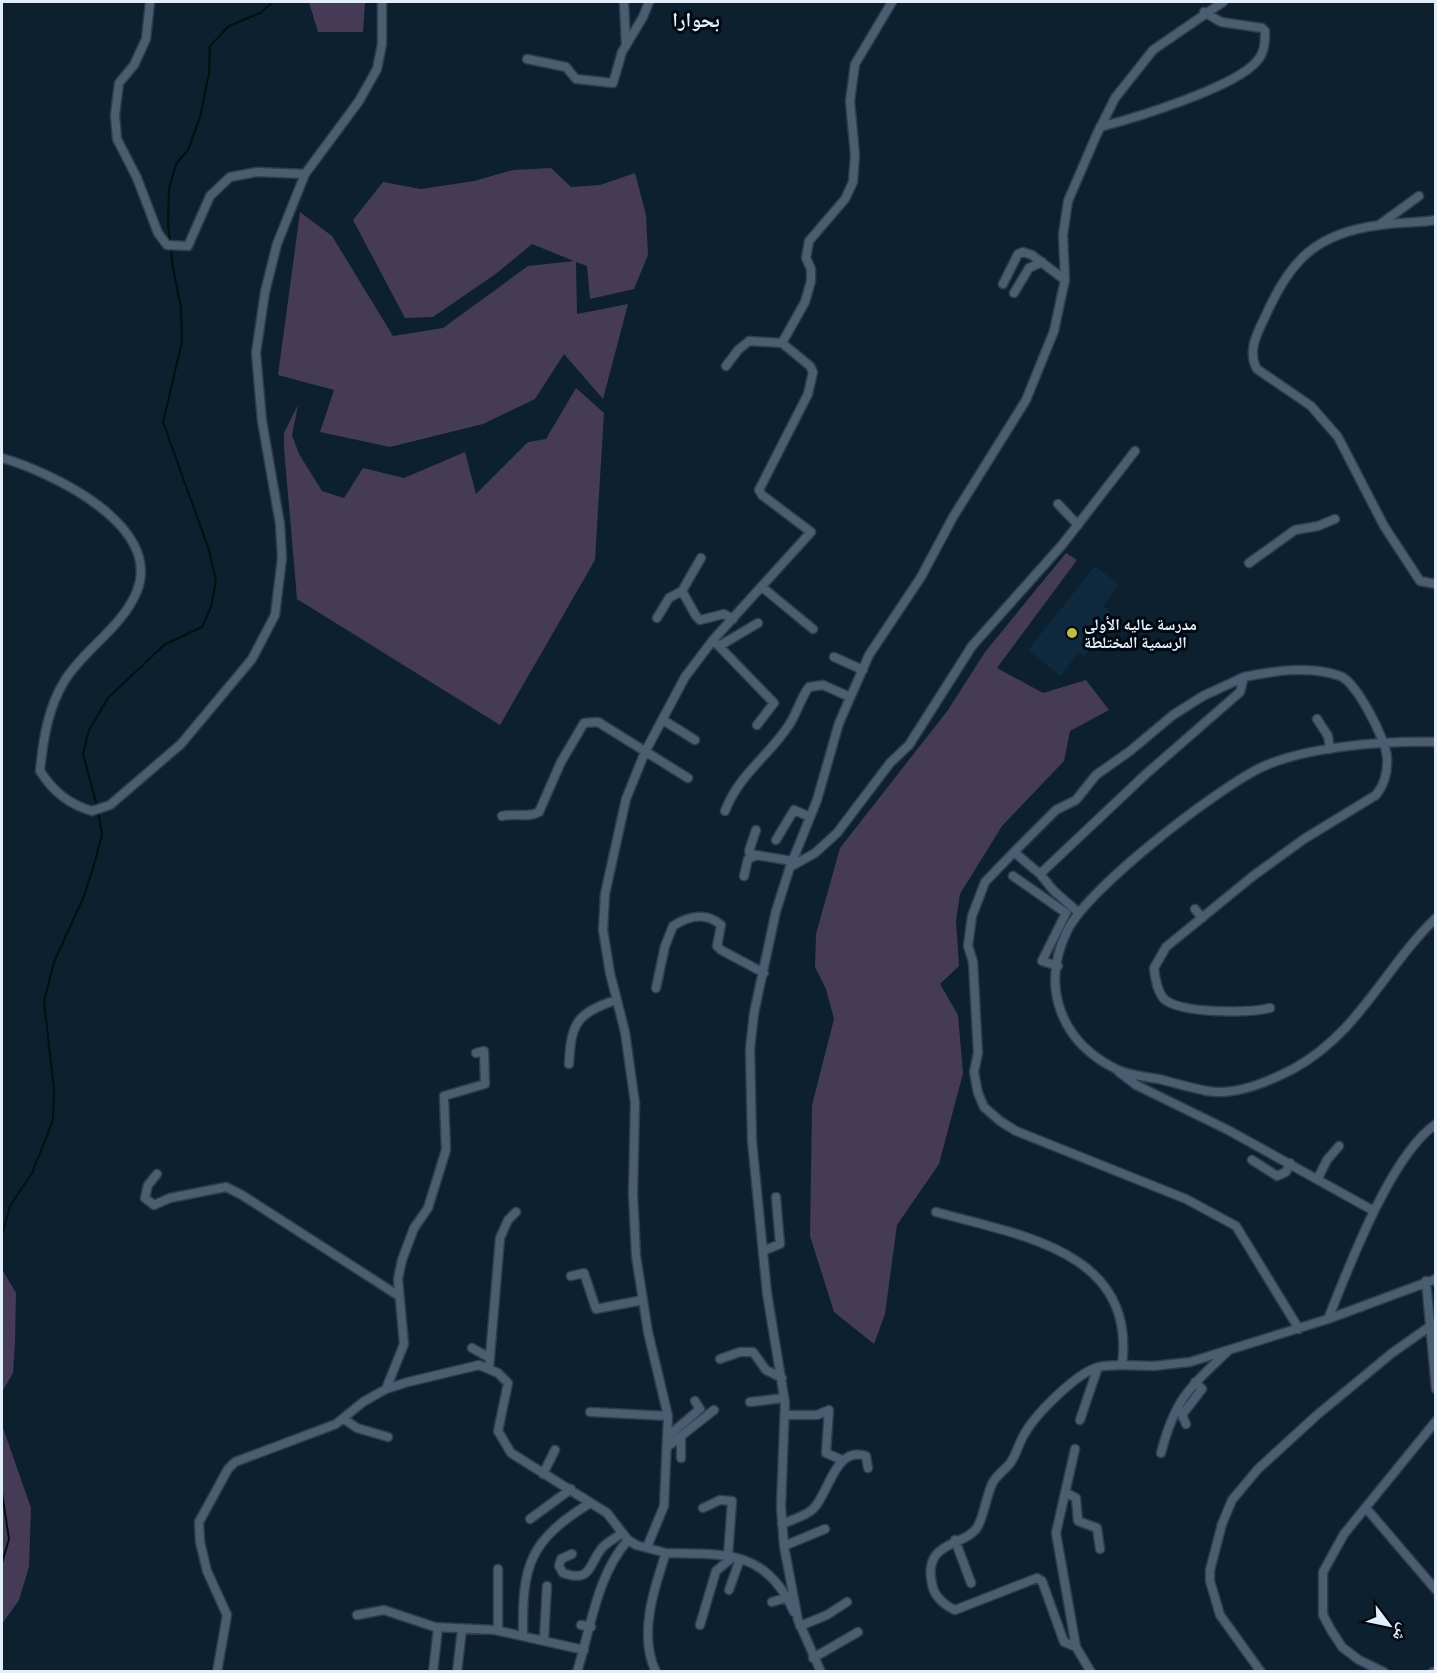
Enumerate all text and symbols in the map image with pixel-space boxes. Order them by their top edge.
district label: بحوارا [672,8,720,32]
place label: مدرسة عاليه الأولى الرسمية المختلطة [1084,614,1197,652]
marker: مدرسة عاليه الأولى الرسمية المختلطة [1065,626,1079,640]
north arrow [1359,1595,1419,1655]
text: ش [1389,1620,1415,1645]

